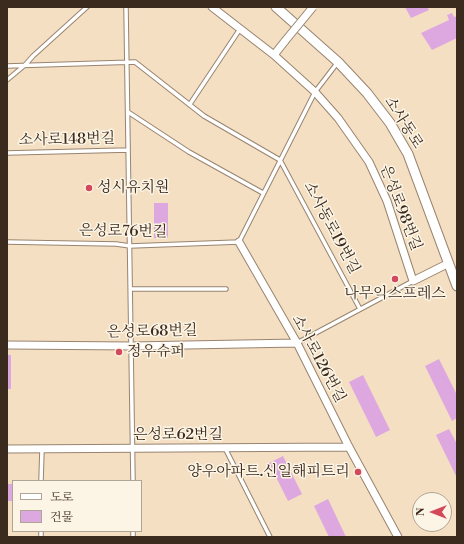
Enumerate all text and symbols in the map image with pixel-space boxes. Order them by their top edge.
street label: 소사동로 [380,94,426,152]
street label: 소사로148번길 [19,130,115,150]
street label: 은성로98번길 [375,162,425,254]
place label: 성시유치원 [97,179,169,197]
street label: 소사동로19번길 [299,179,363,277]
marker: 성시유치원 [84,183,94,193]
street label: 은성로76번길 [79,222,167,242]
marker: 나무익스프레스 [390,274,400,284]
place label: 나무익스프레스 [344,285,446,303]
street label: 소사로126번길 [287,312,349,406]
street label: 은성로68번길 [106,322,198,342]
place label: 정우슈퍼 [127,343,185,361]
marker: 정우슈퍼 [114,347,124,357]
street label: 은성로62번길 [133,426,223,444]
place label: 양우아파트.신일해피트리 [187,463,350,481]
marker: 양우아파트.신일해피트리 [353,467,363,477]
legend [12,480,142,532]
text: 도로 [50,490,73,505]
north arrow [412,492,452,532]
text: N [414,508,428,516]
text: 건물 [50,510,73,525]

